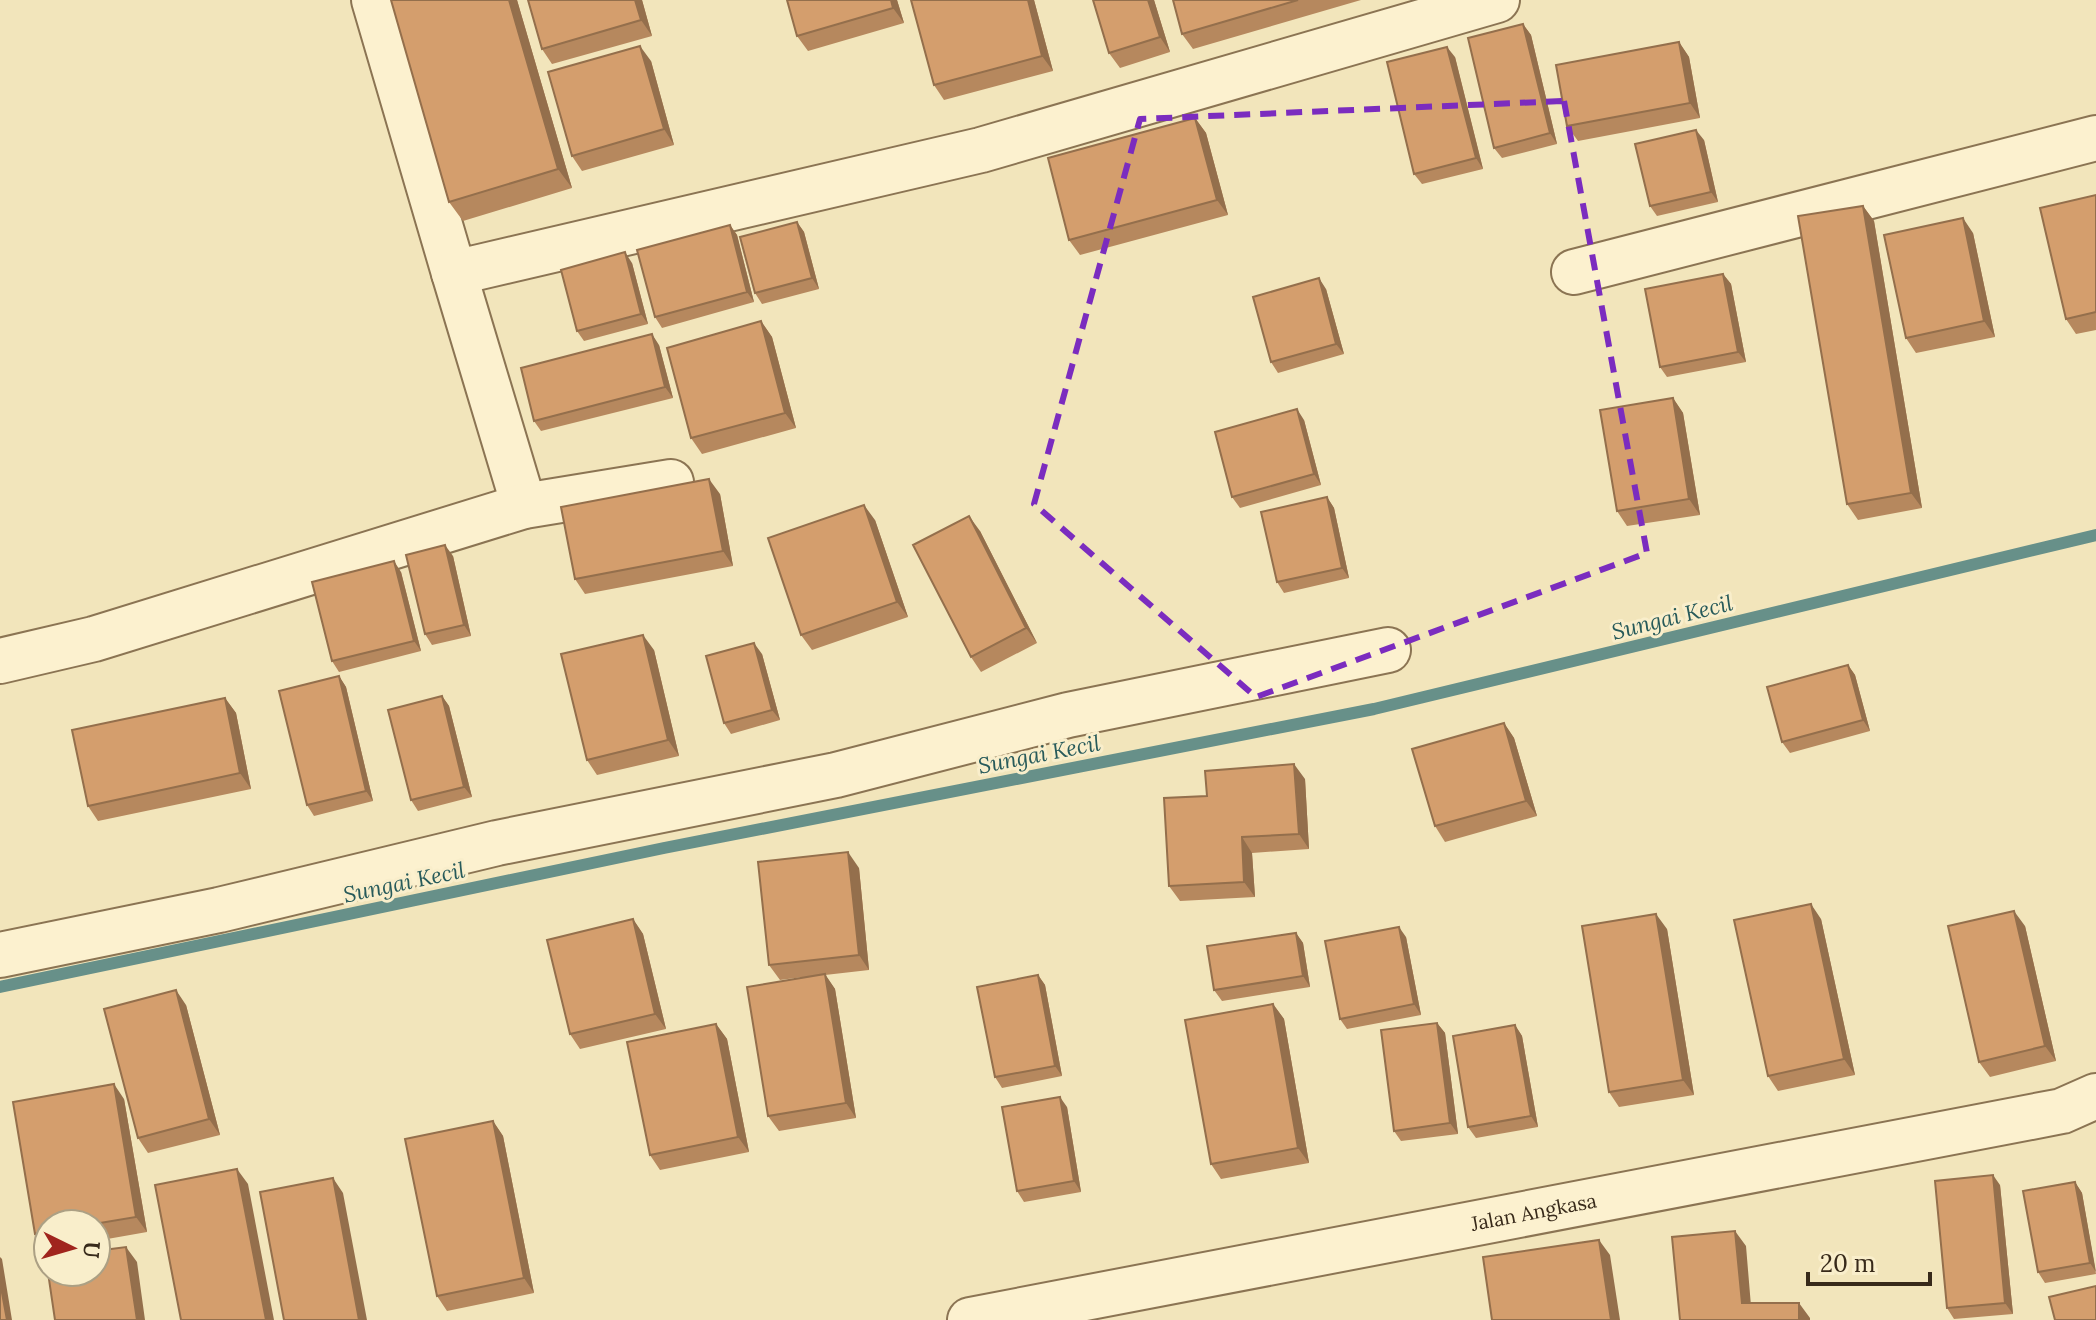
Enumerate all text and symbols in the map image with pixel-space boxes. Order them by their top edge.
water label: Sungai Kecil [1609,588,1735,646]
water label: Sungai Kecil [976,728,1102,780]
water label: Sungai Kecil [341,855,467,909]
street label: Jalan Angkasa [1468,1187,1599,1236]
north arrow [32,1208,112,1288]
scale bar [1808,1236,1930,1286]
text: U [77,1240,107,1260]
text: 20 m [1820,1248,1876,1279]

